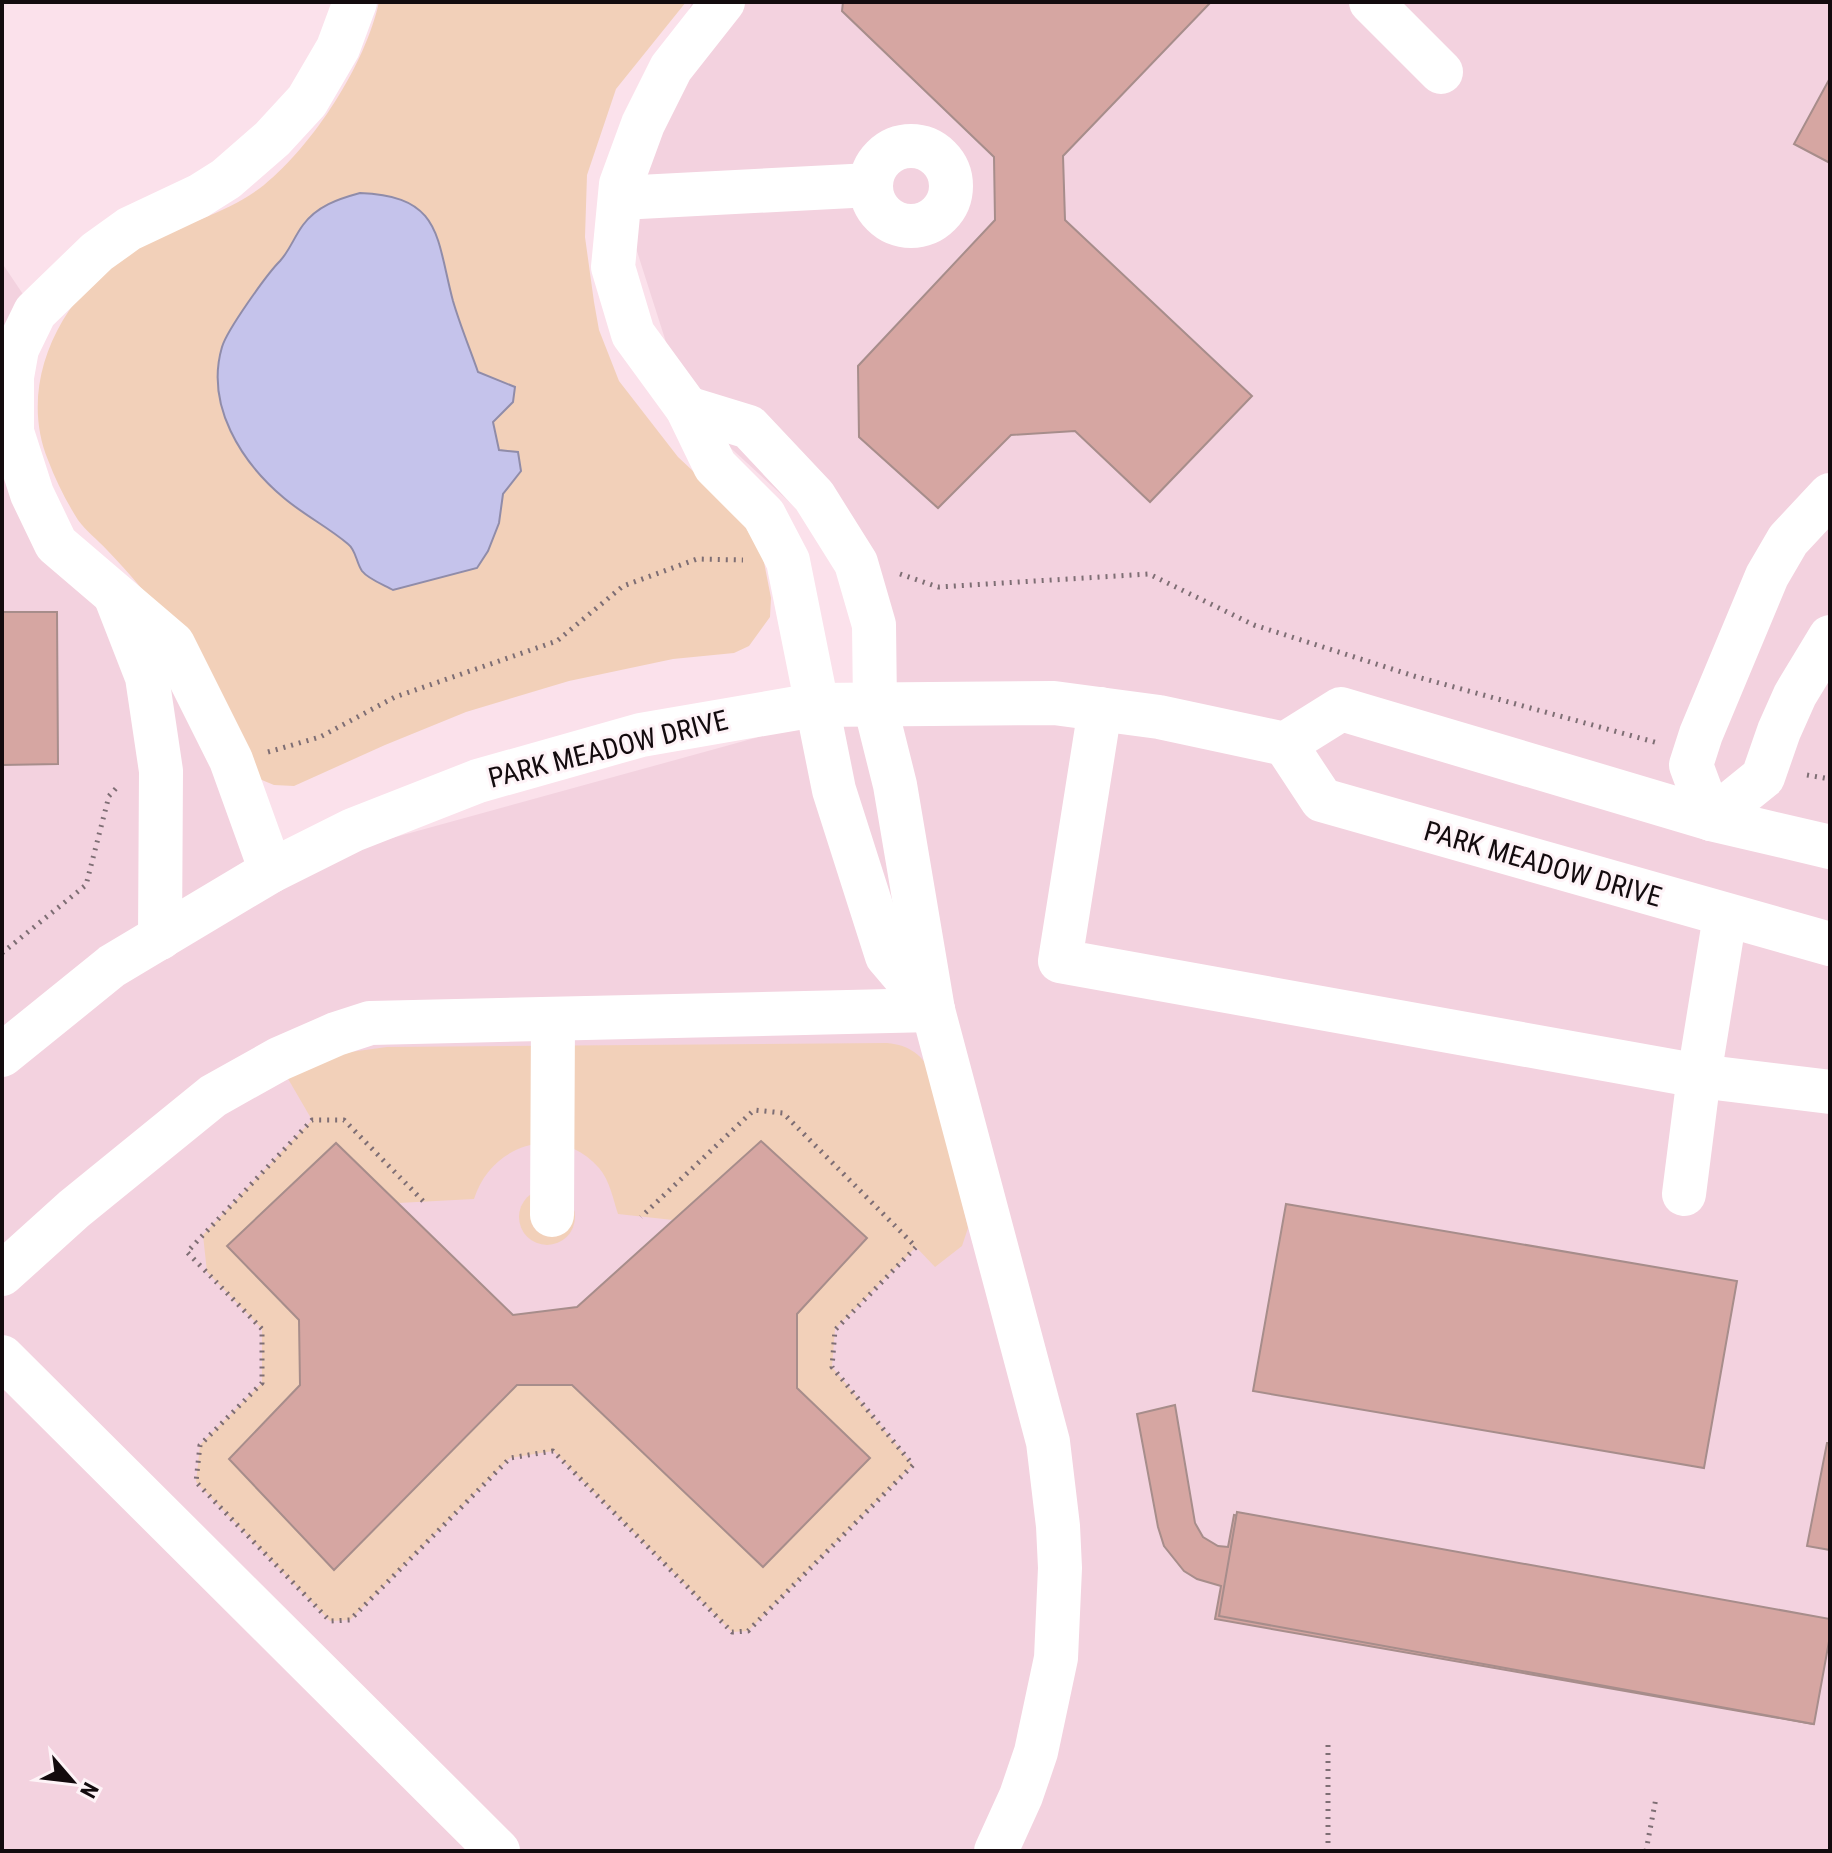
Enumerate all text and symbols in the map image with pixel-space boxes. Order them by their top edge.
street label: PARK MEADOW DRIVE [485,703,731,795]
street label: PARK MEADOW DRIVE [1420,814,1666,914]
north arrow [32,1741,112,1821]
text: N [75,1778,103,1802]

